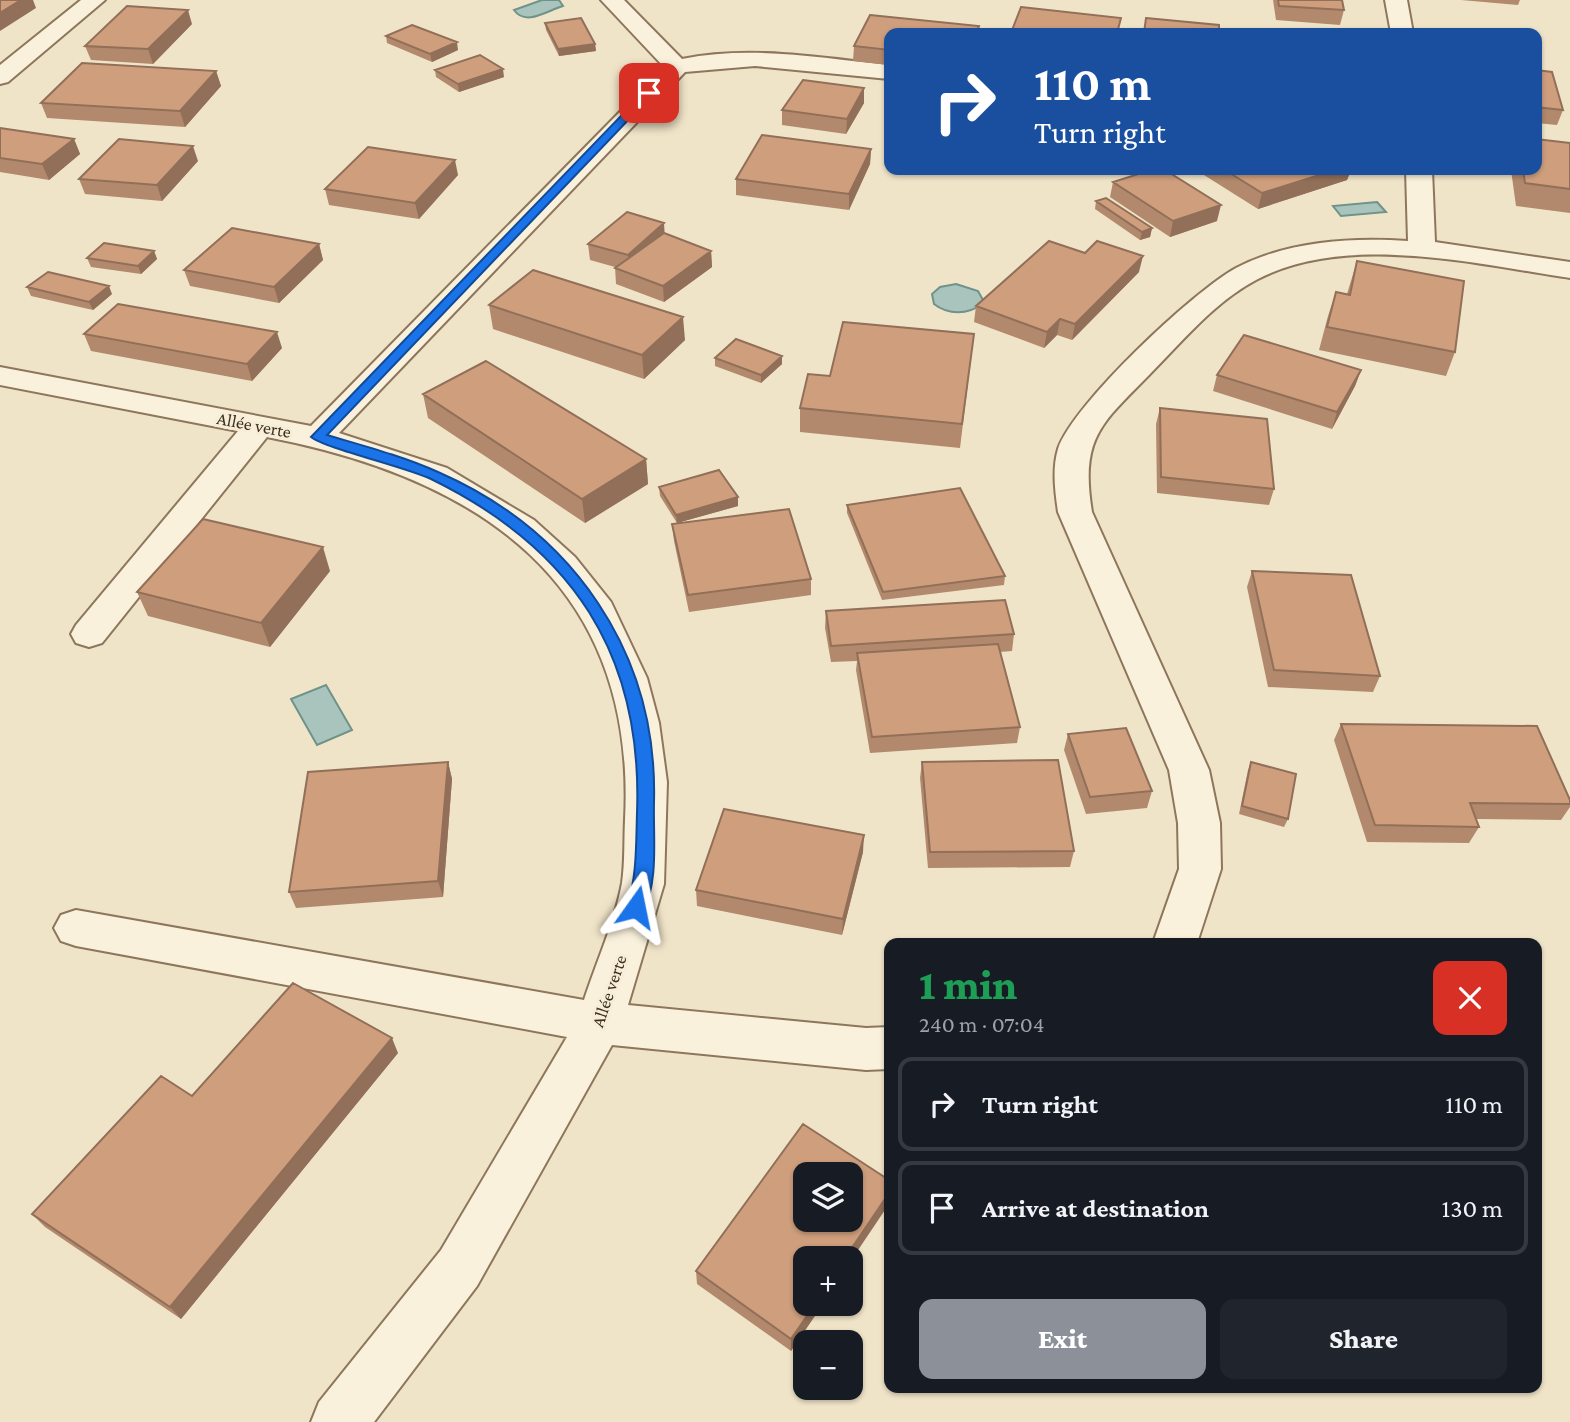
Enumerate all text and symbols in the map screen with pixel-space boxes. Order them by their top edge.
icon: right [919,56,1010,147]
text: 110 m [1034,56,1151,111]
pin [619,63,679,123]
icon: arrive [630,74,668,112]
text: Turn right [1034,114,1166,150]
street label: Allée verte [215,408,293,442]
position arrow [599,870,673,944]
street label: Allée verte [587,952,631,1030]
text: 1 min [919,961,1017,1008]
button: close [1433,961,1507,1035]
text: 240 m · 07:04 [919,1011,1044,1037]
icon: right [923,1085,961,1123]
text: Turn right [982,1090,1098,1119]
text: 110 m [1445,1090,1503,1119]
map controls [793,1162,863,1400]
button: layers [793,1162,863,1232]
icon: arrive [923,1189,961,1227]
text: Arrive at destination [982,1194,1209,1223]
text: 130 m [1442,1194,1503,1223]
button: + [793,1246,863,1316]
button: Exit [919,1299,1206,1379]
button: Share [1220,1299,1507,1379]
button: − [793,1330,863,1400]

